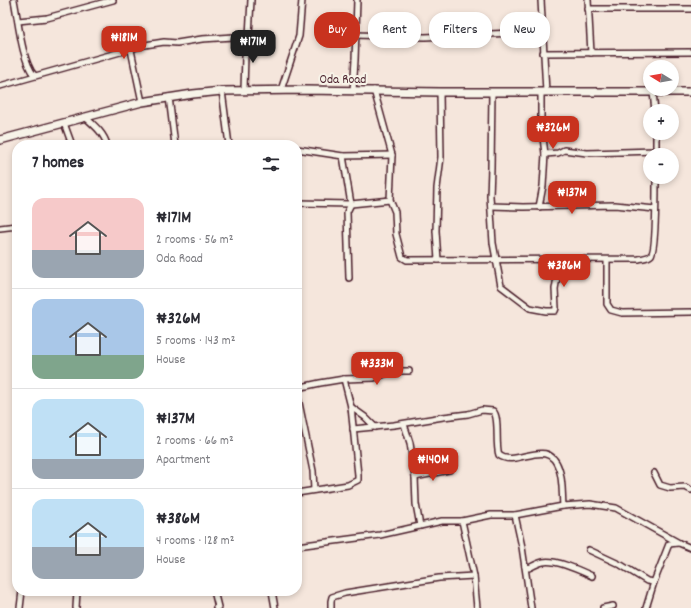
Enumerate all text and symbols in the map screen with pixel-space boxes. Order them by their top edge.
chip: Buy [314,12,360,48]
chip: Rent [368,12,421,48]
chip: Filters [429,12,492,48]
chip: New [500,12,550,48]
pin: ₦181M [96,26,152,60]
text: ₦181M [110,29,138,48]
pin: ₦171M [225,30,281,64]
text: ₦171M [240,33,266,52]
north arrow [643,60,679,96]
map controls [643,60,679,184]
street label: Oda Road [320,71,366,90]
button: + [643,104,679,140]
pin: ₦326M [525,116,581,150]
text: ₦326M [536,119,570,138]
button: − [643,148,679,184]
text: 7 homes [32,152,84,176]
icon: filters [260,153,282,175]
pin: ₦137M [544,181,600,215]
text: ₦137M [557,184,587,203]
text: ₦171M [156,207,191,231]
icon: home [64,214,112,262]
text: 2 rooms · 56 m² [156,231,233,250]
text: Oda Road [156,250,203,269]
pin: ₦386M [536,254,592,288]
text: ₦386M [547,257,581,276]
text: ₦326M [156,308,200,332]
icon: home [64,315,112,363]
text: 5 rooms · 143 m² [156,332,235,351]
text: House [156,351,185,370]
pin: ₦333M [349,352,405,386]
text: ₦333M [360,355,394,374]
text: ₦137M [156,408,195,432]
icon: home [64,415,112,463]
text: 2 rooms · 66 m² [156,432,234,451]
pin: ₦140M [405,448,461,482]
text: Apartment [156,451,210,470]
text: ₦140M [417,451,449,470]
text: ₦386M [156,508,200,532]
icon: home [64,515,112,563]
text: 4 rooms · 128 m² [156,532,234,551]
text: House [156,551,185,570]

